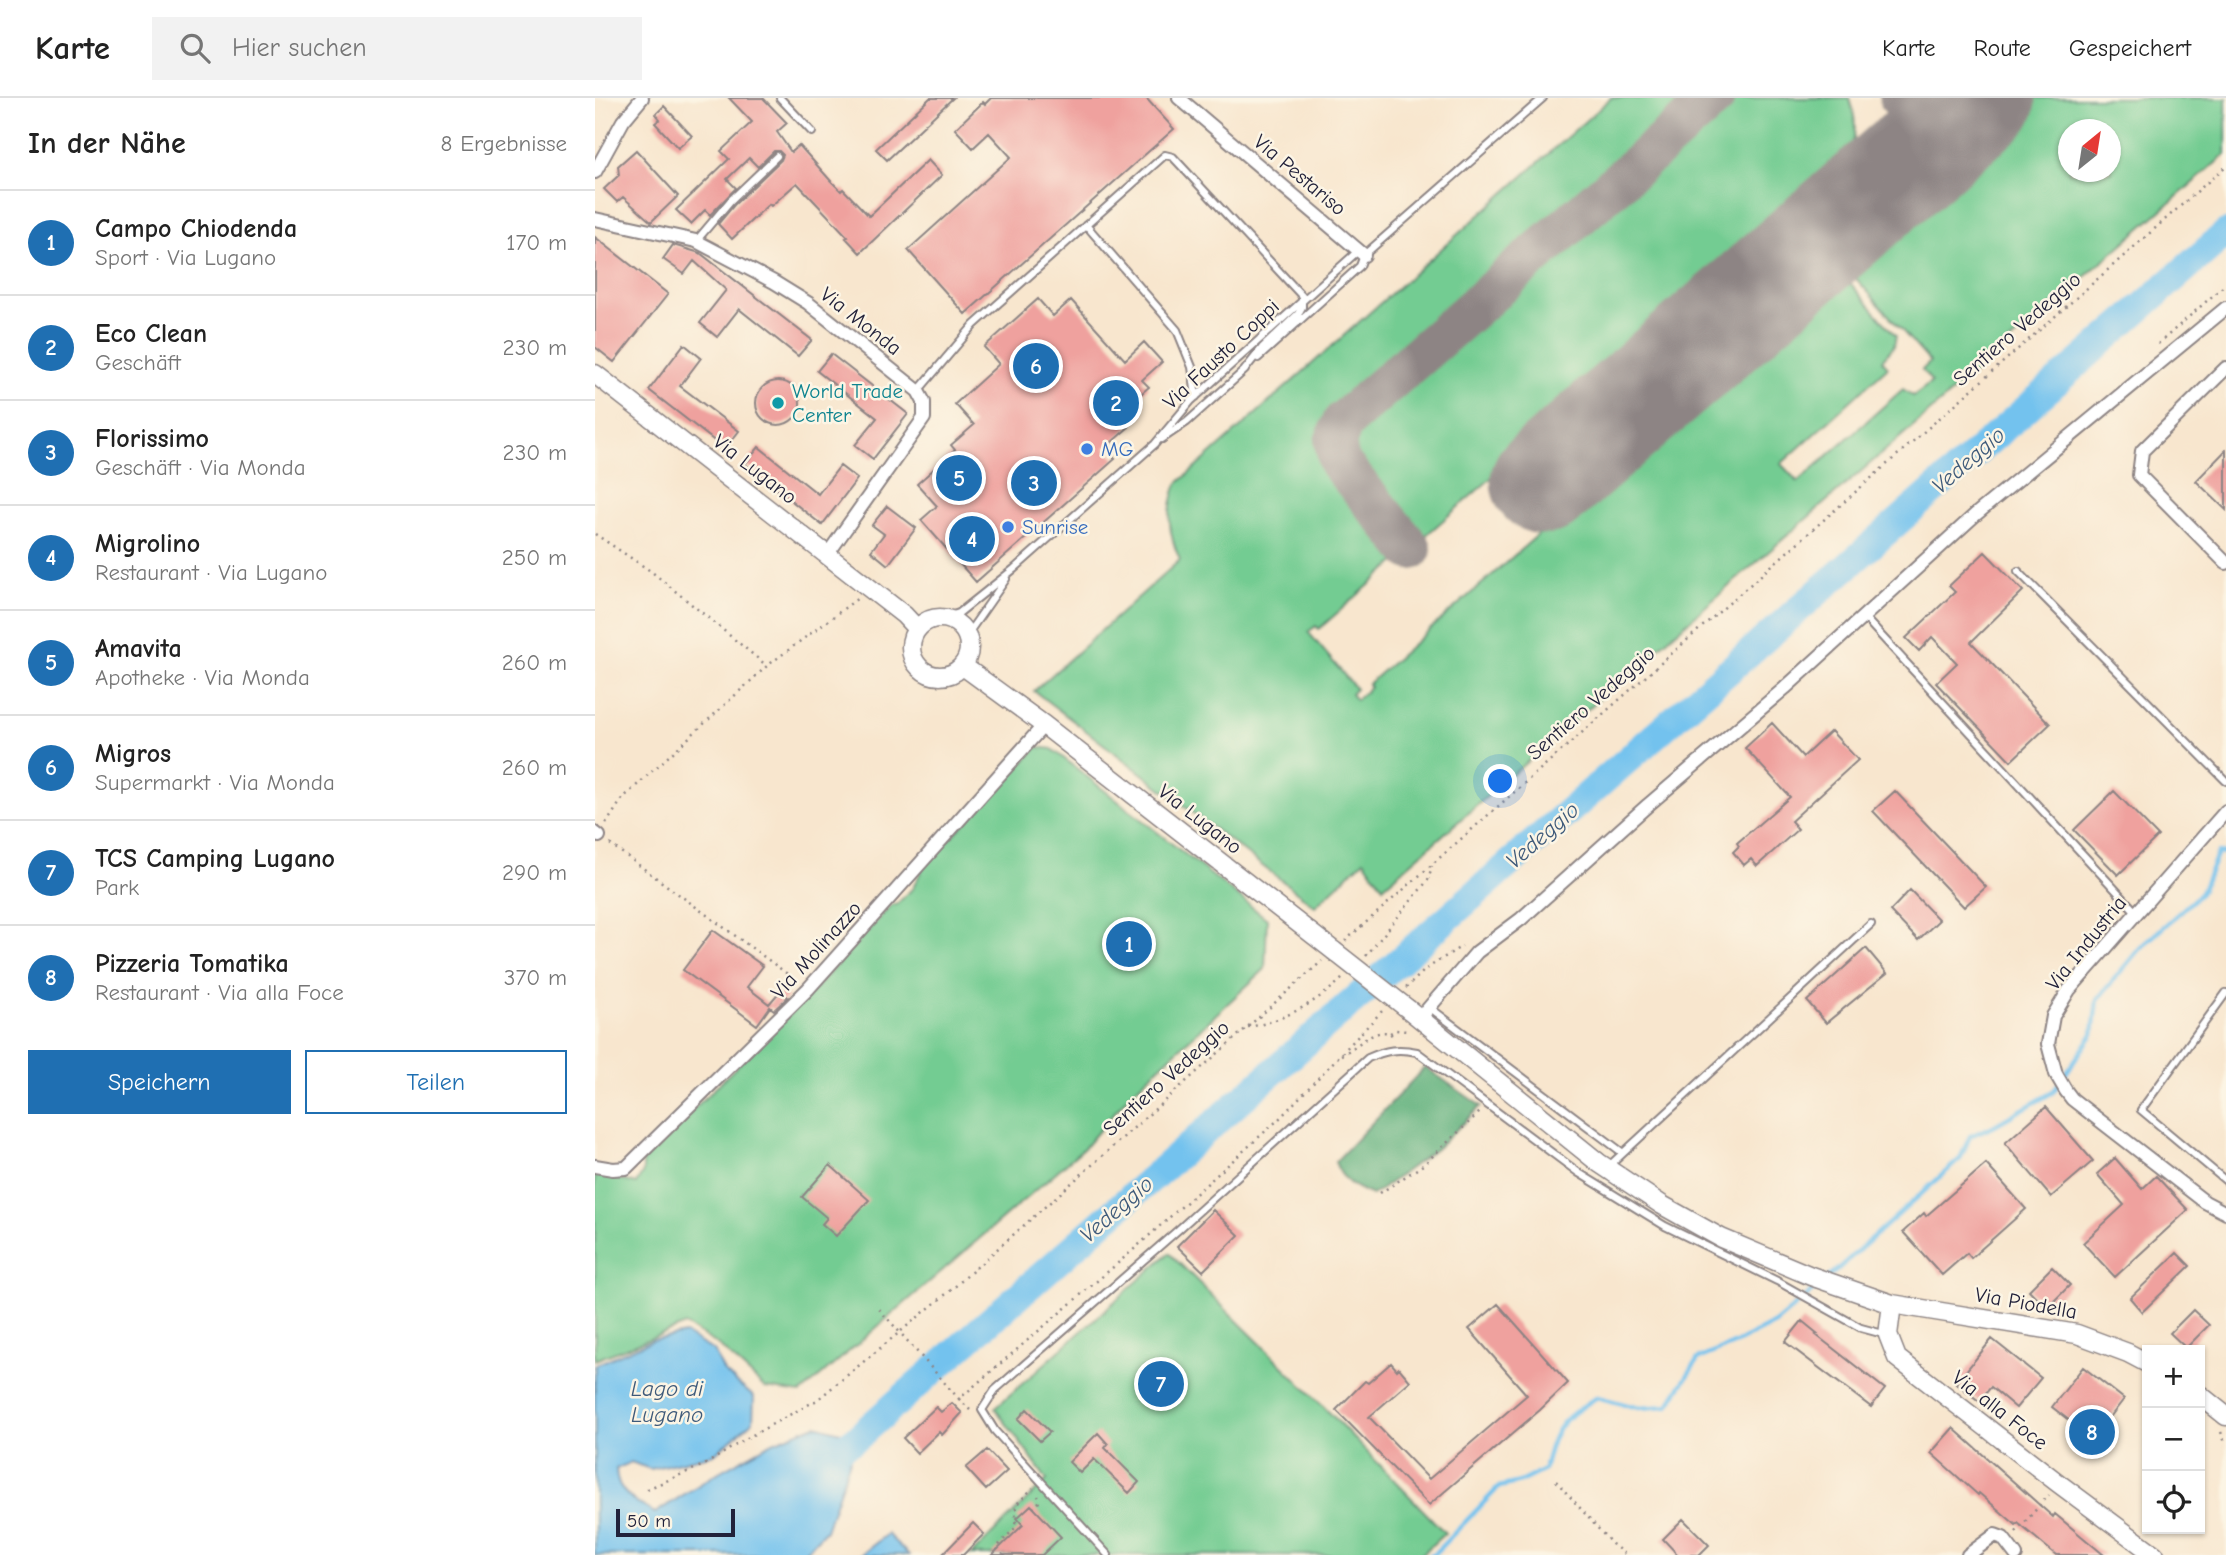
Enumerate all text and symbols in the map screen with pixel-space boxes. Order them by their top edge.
search box [152,17,642,80]
text: Karte [35,29,110,67]
icon: search [176,29,214,67]
text: Hier suchen [232,33,367,63]
text: Karte [1882,34,1936,62]
text: Route [1974,34,2031,62]
text: Gespeichert [2069,34,2191,62]
north arrow [2058,119,2121,182]
text: In der Nähe [28,126,186,161]
street label: Via Pestariso [1249,129,1351,221]
text: 8 Ergebnisse [441,130,567,157]
text: Campo Chiodenda [95,214,297,244]
text: 1 [46,229,56,256]
text: 170 m [506,229,567,256]
text: Sport · Via Lugano [95,244,276,271]
street label: Sentiero Vedeggio [1948,267,2086,391]
street label: Via Monda [816,282,906,360]
street label: Via Fausto Coppi [1158,294,1284,414]
text: Eco Clean [95,319,207,349]
text: 2 [45,334,57,361]
text: 230 m [503,334,567,361]
pin: 6 [1013,340,1059,392]
text: Geschäft [95,349,181,376]
pin: 2 [1093,377,1139,429]
place label: World Trade Center [792,379,903,427]
marker: World Trade Center [770,395,786,411]
water label: Vedeggio [1926,421,2010,499]
text: Florissimo [95,424,209,454]
street label: Via Lugano [708,429,802,509]
place label: MG [1101,437,1134,461]
text: 3 [45,439,57,466]
text: 230 m [503,439,567,466]
marker: MG [1079,441,1095,457]
pin: 5 [936,452,982,504]
text: Geschäft · Via Monda [95,454,306,481]
pin: 3 [1011,457,1057,509]
pin: 4 [949,513,995,565]
place label: Sunrise [1022,515,1088,539]
marker: Sunrise [1000,519,1016,535]
text: Migrolino [95,529,200,559]
text: 4 [46,544,56,571]
text: 250 m [502,544,567,571]
text: Restaurant · Via Lugano [95,559,327,586]
text: Amavita [95,634,182,664]
street label: Sentiero Vedeggio [1522,641,1660,765]
text: 5 [45,649,57,676]
text: 260 m [502,649,567,676]
text: Apotheke · Via Monda [95,664,310,691]
text: Migros [95,739,171,769]
text: 6 [45,754,57,781]
text: 260 m [502,754,567,781]
your location [1483,764,1517,798]
text: Supermarkt · Via Monda [95,769,335,796]
street label: Via Lugano [1153,779,1247,859]
water label: Vedeggio [1500,796,1584,874]
text: TCS Camping Lugano [95,844,335,874]
text: 7 [46,859,56,886]
text: 290 m [502,859,567,886]
text: Park [95,874,139,901]
street label: Via Industria [2041,891,2131,995]
street label: Via Molinazzo [766,896,866,1004]
pin: 1 [1106,918,1152,970]
text: Pizzeria Tomatika [95,949,289,979]
text: 8 [45,964,57,991]
text: 370 m [504,964,567,991]
text: Restaurant · Via alla Foce [95,979,344,1006]
street label: Sentiero Vedeggio [1098,1015,1234,1141]
button: Speichern [28,1050,291,1114]
button: Teilen [305,1050,567,1114]
water label: Vedeggio [1074,1170,1158,1248]
street label: Via Piodella [1973,1282,2079,1324]
map controls [2142,1345,2205,1534]
button: + [2142,1345,2205,1408]
pin: 7 [1138,1358,1184,1410]
street label: Via alla Foce [1948,1365,2052,1455]
water label: Lago di Lugano [631,1375,704,1428]
pin: 8 [2069,1406,2115,1458]
button: − [2142,1408,2205,1471]
button: locate [2142,1471,2205,1534]
scale bar [616,1506,735,1538]
text: 50 m [627,1510,671,1532]

